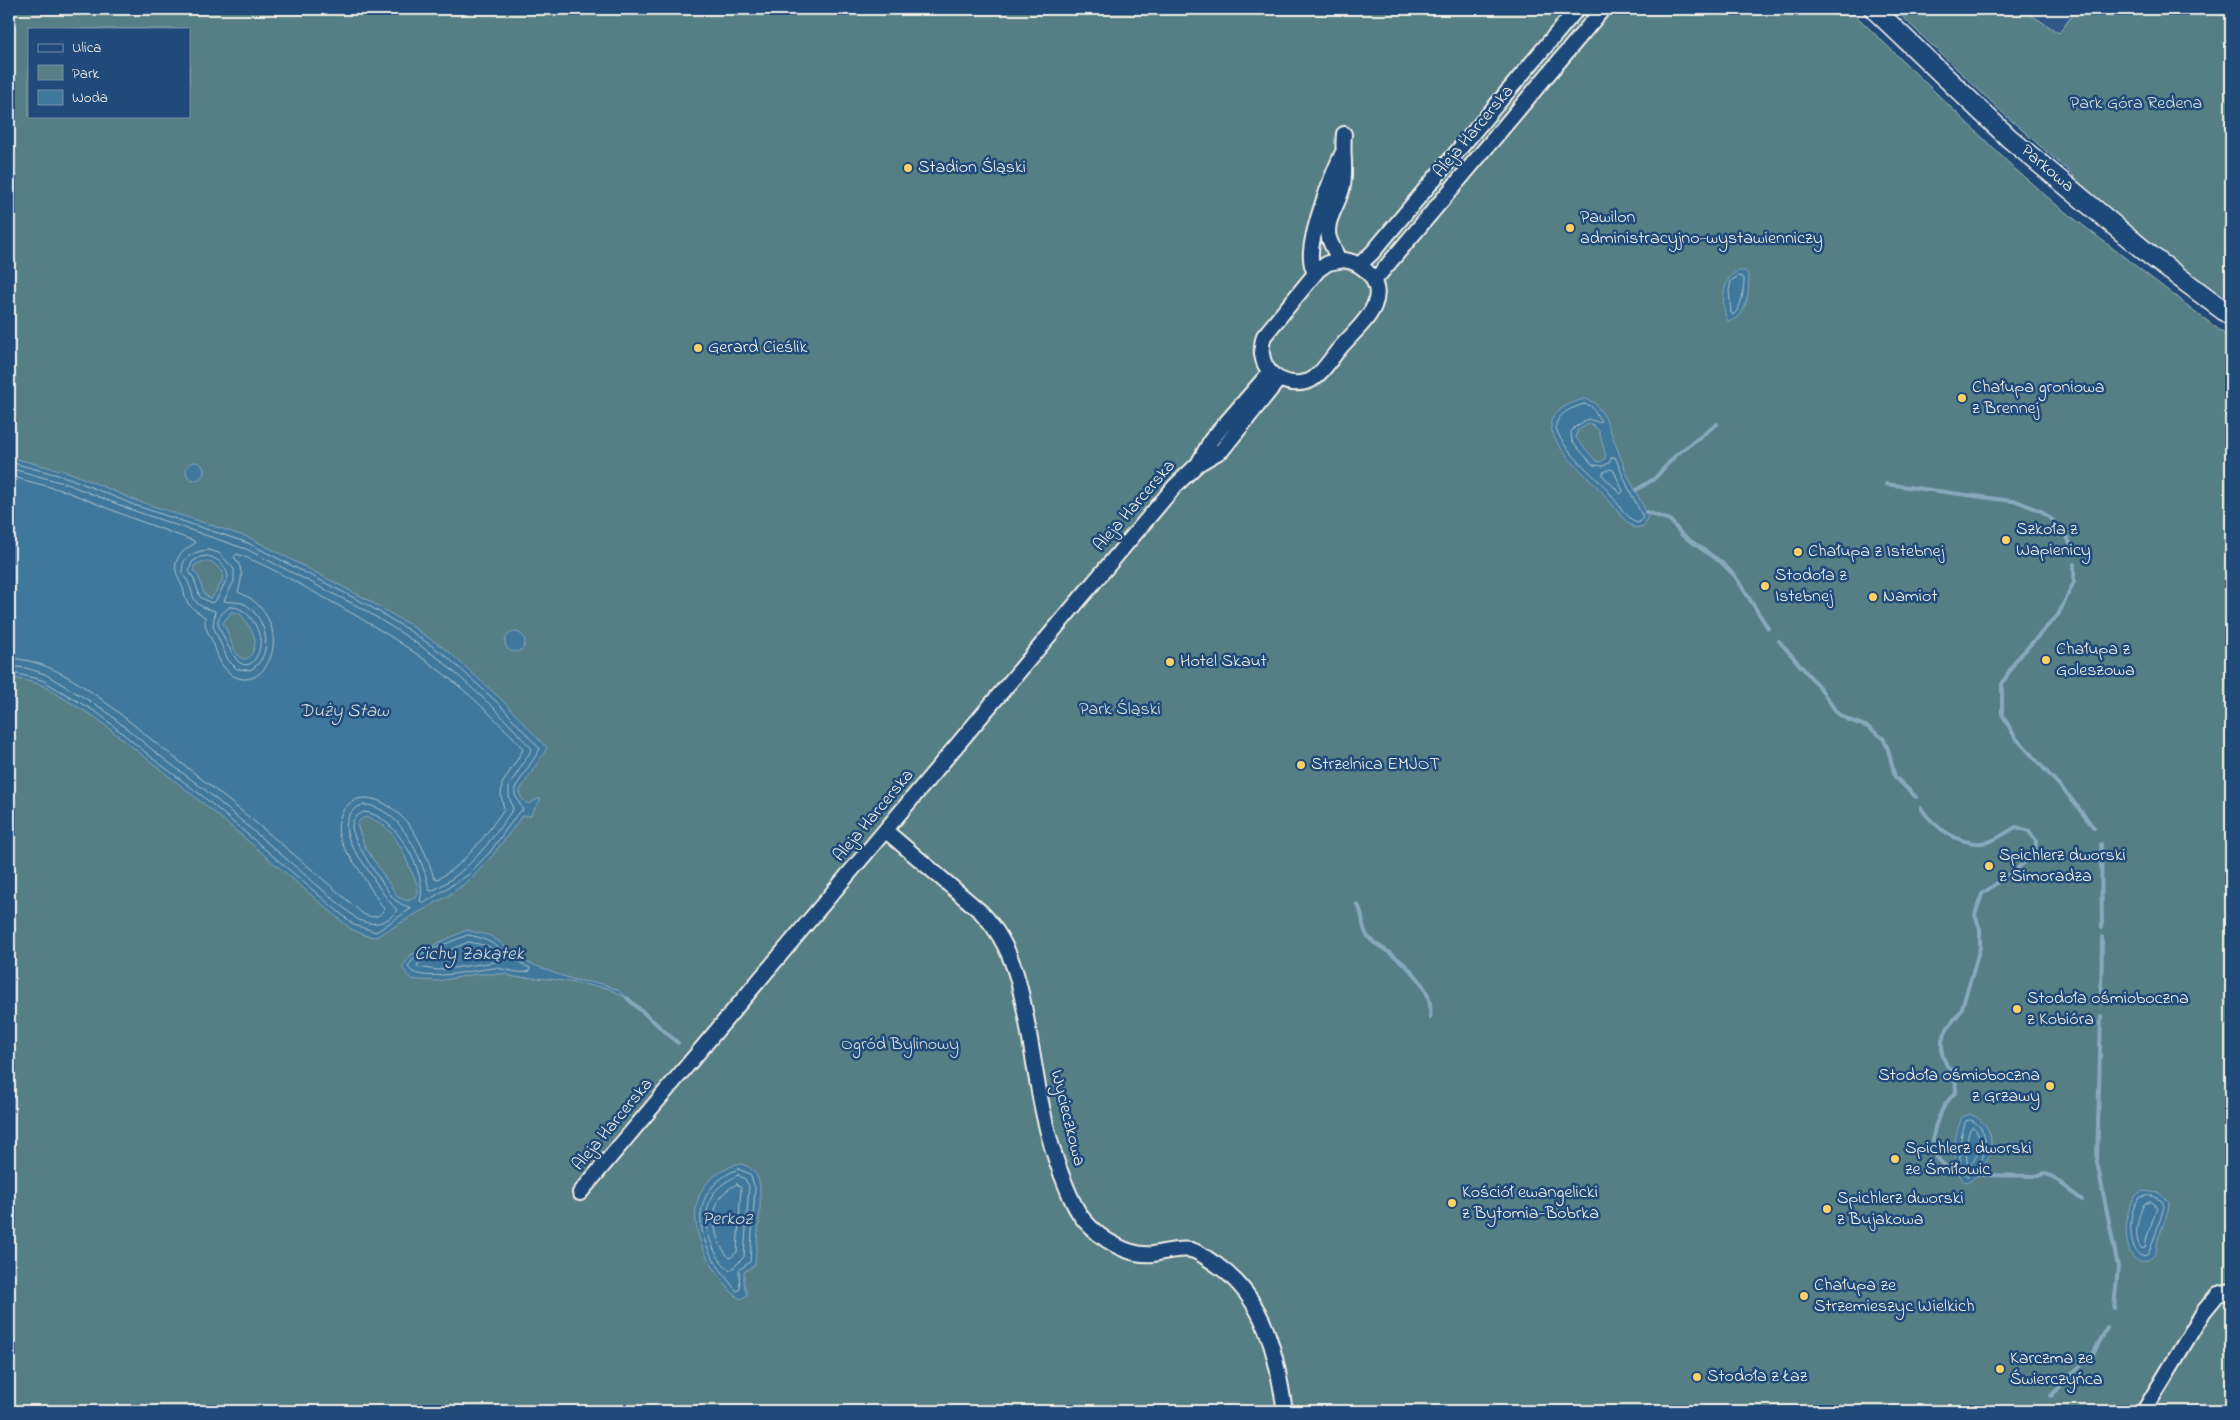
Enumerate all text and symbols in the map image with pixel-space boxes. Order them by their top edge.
legend [28,28,190,118]
text: Ulica [72,37,101,59]
text: Park [72,63,100,85]
street label: Aleja Harcerska [1427,80,1521,184]
text: Woda [72,87,108,109]
park label: Park Góra Redena [2070,91,2202,117]
street label: Parkowa [2014,139,2080,199]
place label: Stadion Śląski [918,155,1026,181]
marker: Stadion Śląski [902,162,914,174]
place label: Pawilon administracyjno-wystawienniczy [1580,205,1823,252]
marker: Pawilon administracyjno-wystawienniczy [1564,222,1576,234]
place label: Gerard Cieślik [708,335,807,361]
marker: Gerard Cieślik [692,342,704,354]
place label: Chałupa groniowa z Brennej [1972,375,2105,422]
marker: Chałupa groniowa z Brennej [1956,392,1968,404]
street label: Aleja Harcerska [1088,454,1182,558]
place label: Szkoła z Wapienicy [2016,517,2091,564]
marker: Szkoła z Wapienicy [2000,534,2012,546]
place label: Chałupa z Istebnej [1808,539,1944,565]
marker: Chałupa z Istebnej [1792,546,1804,558]
place label: Stodoła z Istebnej [1775,563,1847,610]
marker: Stodoła z Istebnej [1759,580,1771,592]
place label: Namiot [1883,584,1938,610]
marker: Namiot [1867,591,1879,603]
place label: Chałupa z Goleszowa [2056,637,2135,684]
place label: Hotel Skaut [1180,649,1267,675]
marker: Chałupa z Goleszowa [2040,654,2052,666]
marker: Hotel Skaut [1164,656,1176,668]
park label: Park Śląski [1079,697,1161,723]
water label: Duży Staw [299,698,389,725]
place label: Strzelnica EMJOT [1311,752,1440,778]
marker: Strzelnica EMJOT [1295,759,1307,771]
street label: Aleja Harcerska [827,764,921,868]
place label: Spichlerz dworski z Simoradza [1999,843,2126,890]
marker: Spichlerz dworski z Simoradza [1983,860,1995,872]
water label: Cichy Zakątek [414,941,524,968]
place label: Stodoła ośmioboczna z Kobióra [2027,986,2189,1033]
marker: Stodoła ośmioboczna z Kobióra [2011,1003,2023,1015]
park label: Ogród Bylinowy [841,1032,959,1059]
place label: Stodoła ośmioboczna z Grzawy [1878,1063,2040,1110]
street label: Wycieczkowa [1043,1067,1091,1169]
street label: Aleja Harcerska [566,1073,660,1177]
marker: Stodoła ośmioboczna z Grzawy [2044,1080,2056,1092]
place label: Spichlerz dworski ze Śmiłowic [1905,1136,2032,1183]
marker: Spichlerz dworski ze Śmiłowic [1889,1153,1901,1165]
place label: Kościół ewangelicki z Bytomia-Bobrka [1462,1180,1599,1227]
place label: Spichlerz dworski z Bujakowa [1837,1186,1964,1233]
marker: Kościół ewangelicki z Bytomia-Bobrka [1446,1197,1458,1209]
marker: Spichlerz dworski z Bujakowa [1821,1203,1833,1215]
water label: Perkoz [702,1206,753,1233]
place label: Chałupa ze Strzemieszyc Wielkich [1814,1273,1975,1320]
marker: Chałupa ze Strzemieszyc Wielkich [1798,1290,1810,1302]
place label: Karczma ze Świerczyńca [2010,1346,2102,1393]
marker: Karczma ze Świerczyńca [1994,1363,2006,1375]
place label: Stodoła z Łaz [1707,1364,1808,1390]
marker: Stodoła z Łaz [1691,1371,1703,1383]

